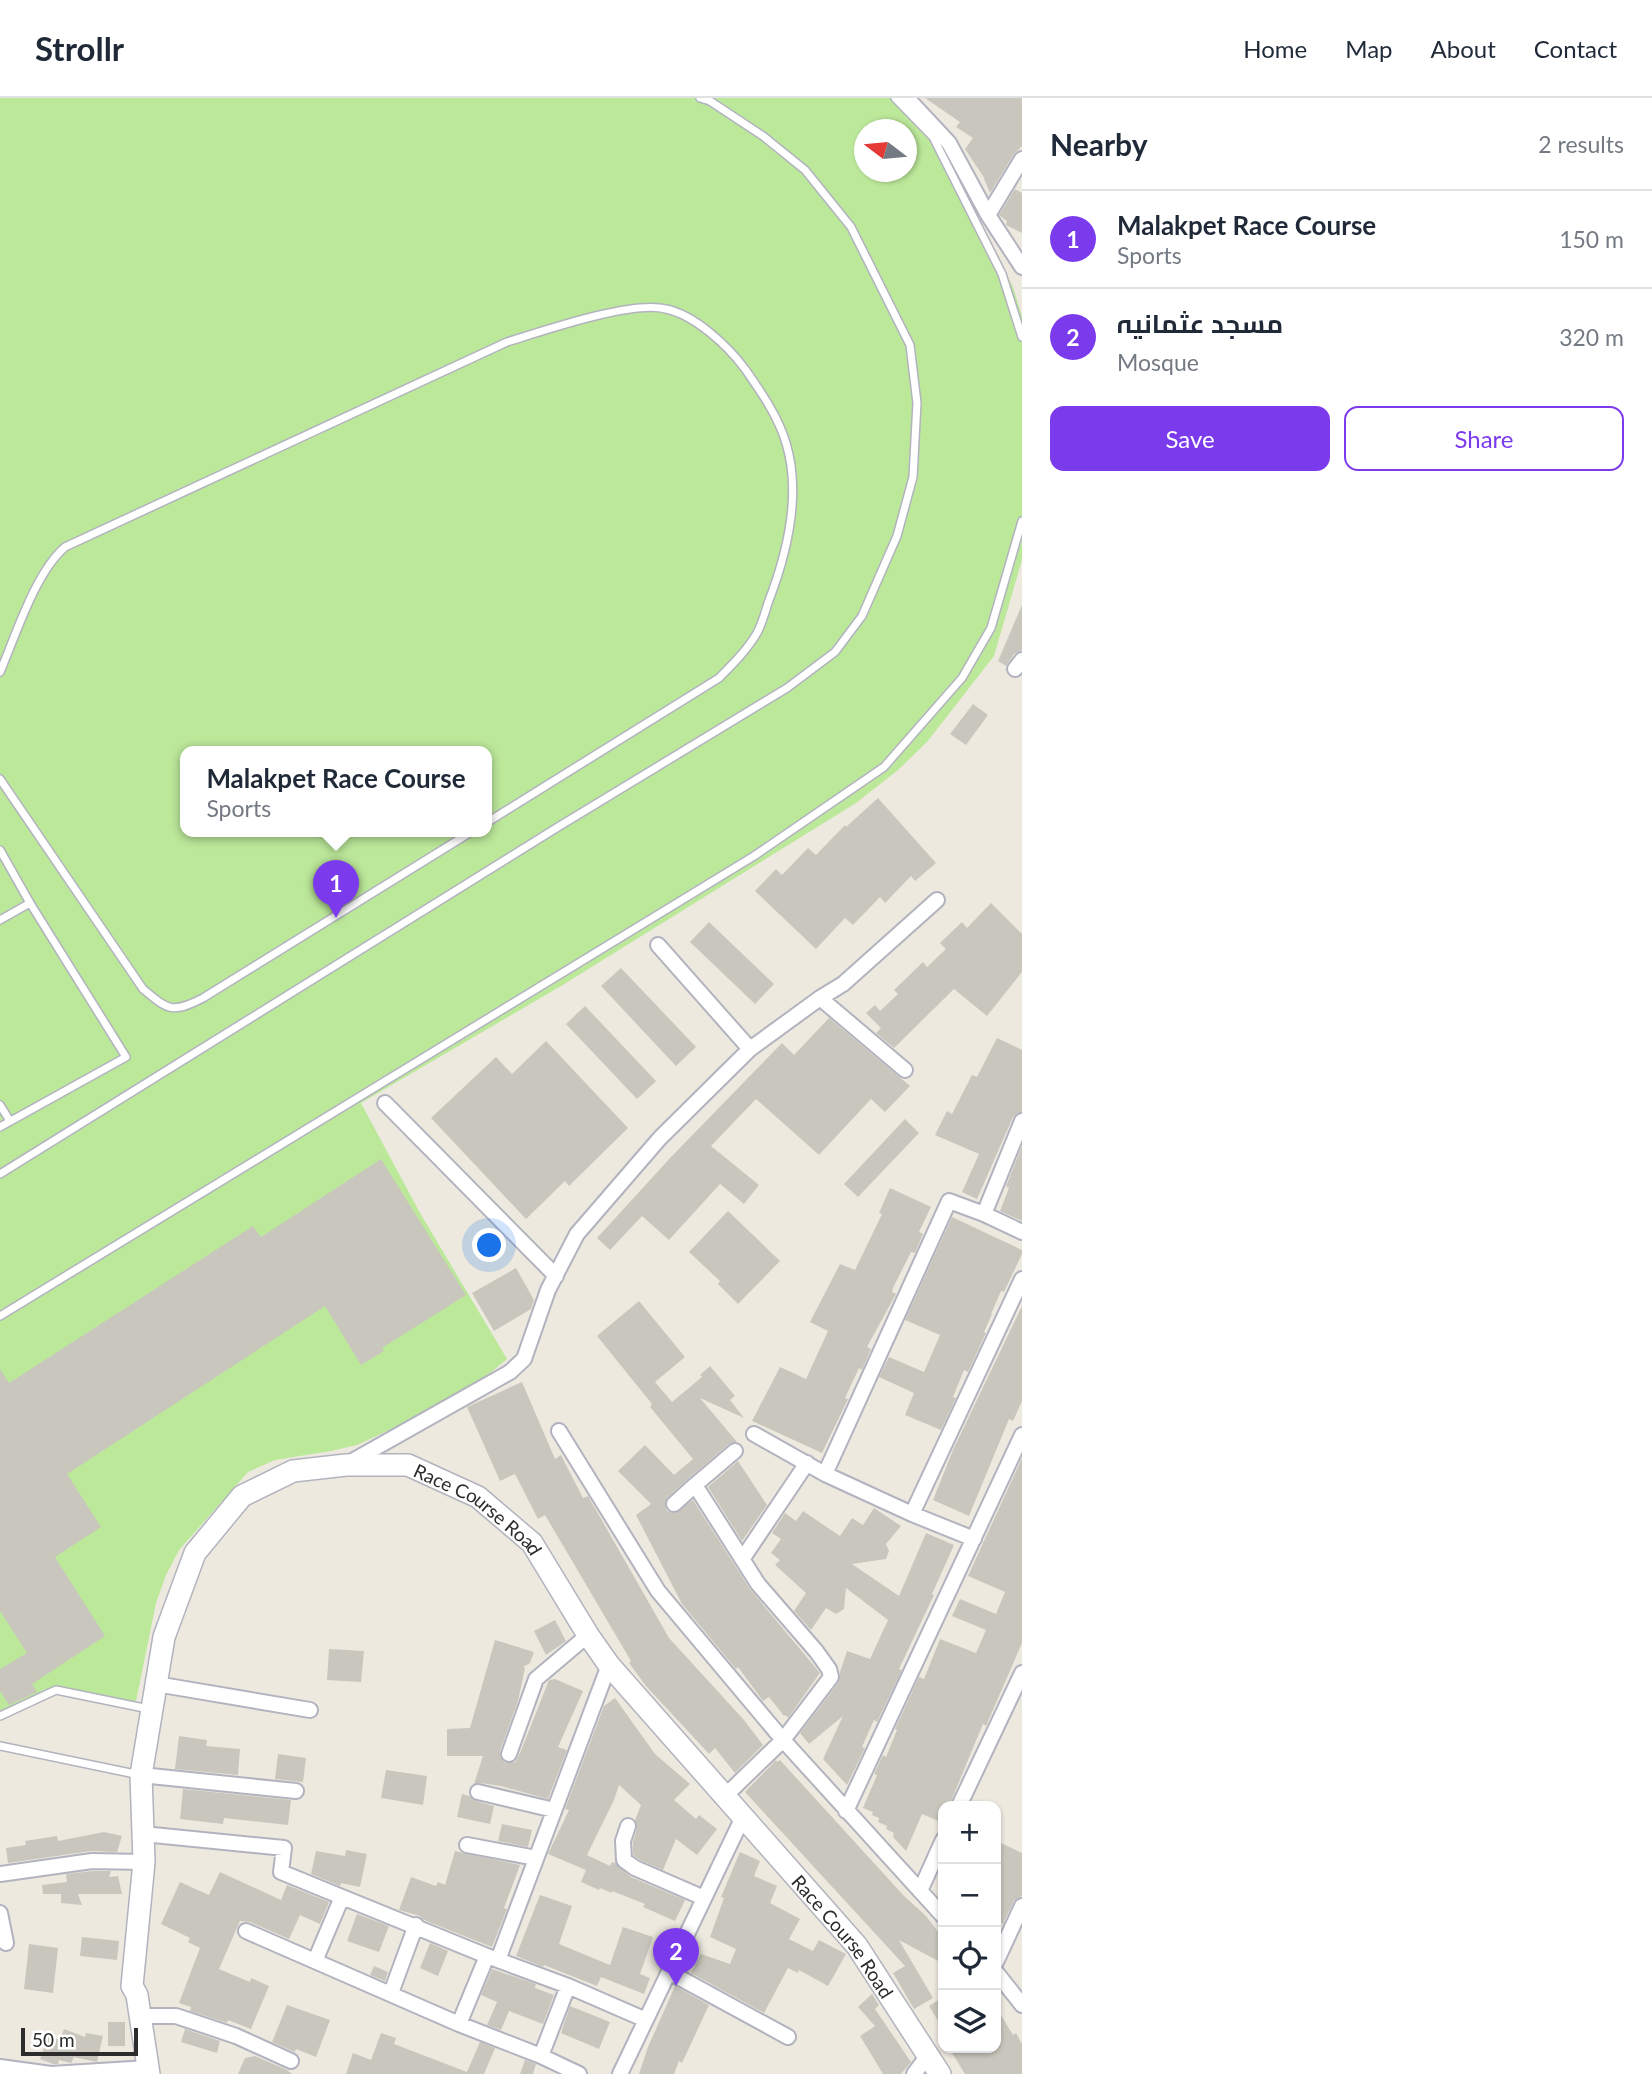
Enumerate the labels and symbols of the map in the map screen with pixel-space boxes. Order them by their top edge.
north arrow [854,119,917,182]
pin: 1 [313,860,359,918]
your location [472,1228,506,1262]
street label: Race Course Road [411,1458,548,1559]
street label: Race Course Road [788,1870,899,2002]
pin: 2 [653,1928,699,1986]
scale bar [21,2025,138,2057]

